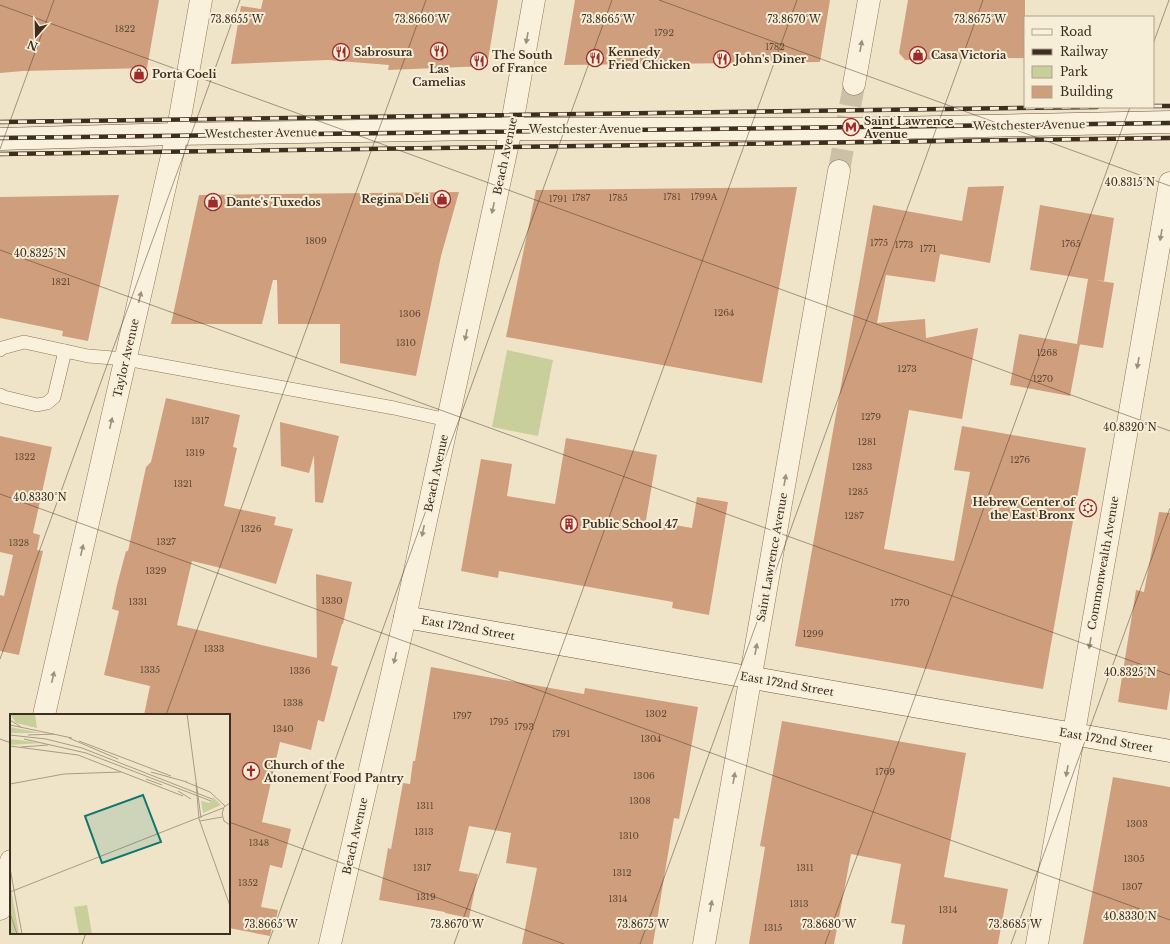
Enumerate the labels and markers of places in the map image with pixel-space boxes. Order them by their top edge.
restaurant icon: Las Camelias [429,41,449,61]
restaurant icon: Sabrosura [331,42,351,62]
place label: Sabrosura [354,45,413,59]
place label: Kennedy Fried Chicken [608,45,691,72]
shop icon: Casa Victoria [908,45,928,65]
place label: The South of France [492,48,553,75]
restaurant icon: Kennedy Fried Chicken [585,48,605,68]
place label: Casa Victoria [931,48,1007,62]
restaurant icon: John's Diner [712,49,732,69]
restaurant icon: The South of France [469,51,489,71]
place label: John's Diner [733,52,807,66]
place label: Las Camelias [412,62,466,89]
shop icon: Porta Coeli [129,64,149,84]
place label: Porta Coeli [152,67,216,81]
place label: Saint Lawrence Avenue [863,114,954,141]
metro station icon: Saint Lawrence Avenue [841,117,861,137]
shop icon: Regina Deli [432,189,452,209]
shop icon: Dante's Tuxedos [203,192,223,212]
place label: Regina Deli [361,192,429,206]
place label: Dante's Tuxedos [226,195,321,209]
place label: Hebrew Center of the East Bronx [972,495,1076,522]
synagogue icon: Hebrew Center of the East Bronx [1078,498,1098,518]
building icon: Public School 47 [559,514,579,534]
place label: Public School 47 [582,517,678,531]
place label: Church of the Atonement Food Pantry [263,758,404,785]
church icon: Church of the Atonement Food Pantry [241,761,261,781]

